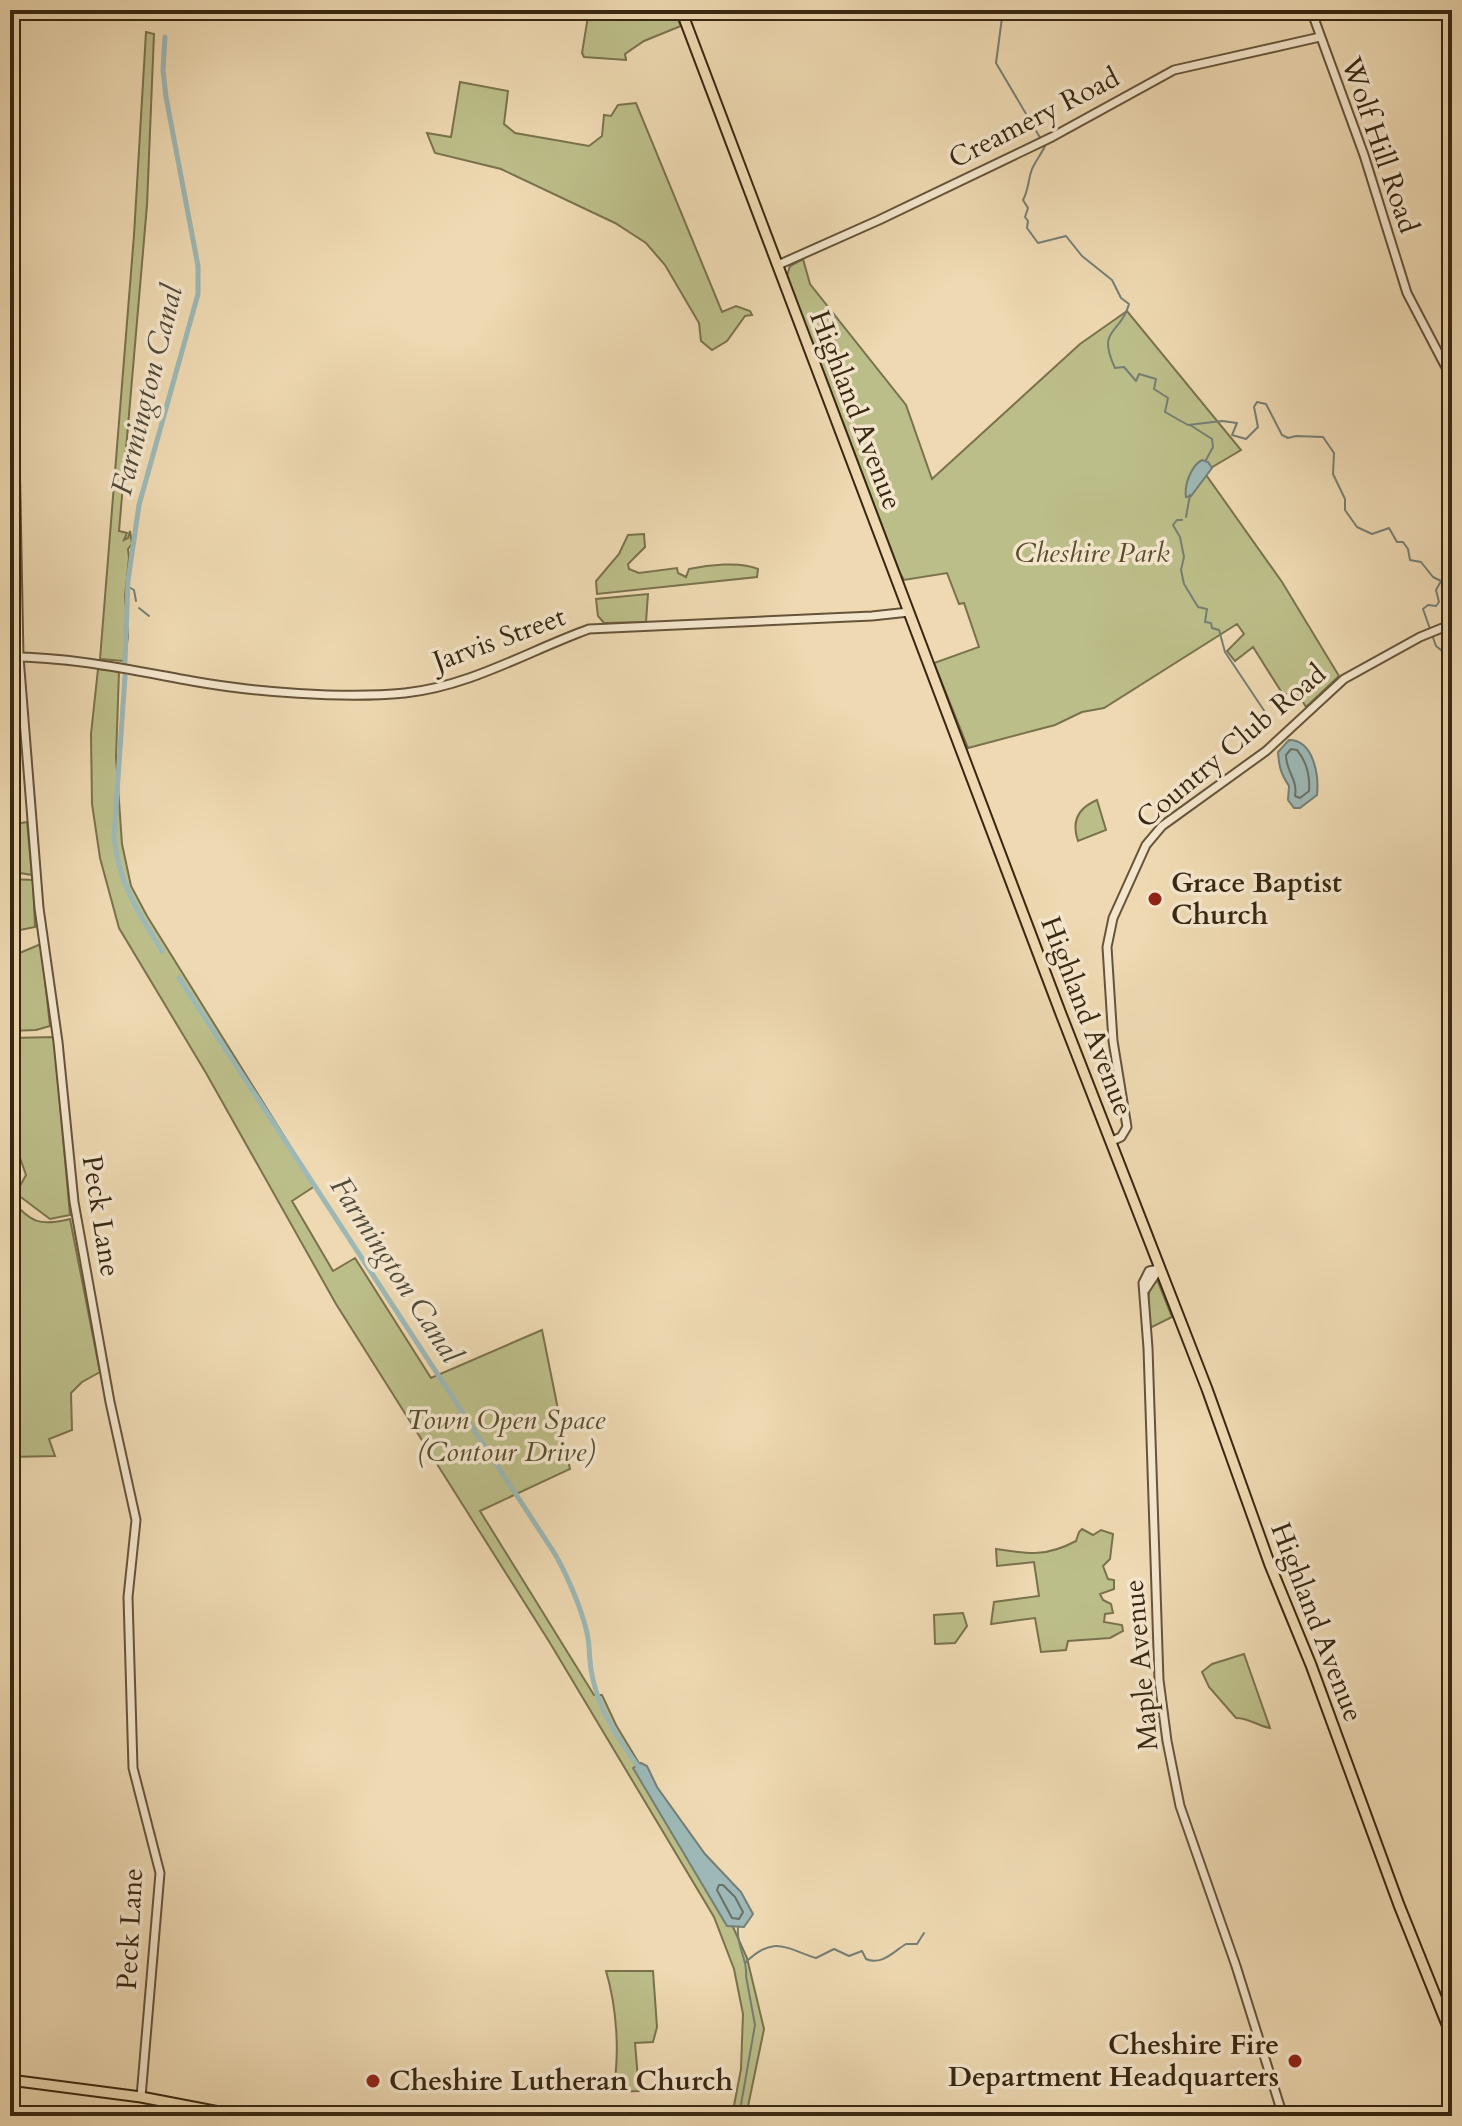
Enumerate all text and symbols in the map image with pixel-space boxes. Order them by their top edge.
street label: Wolf Hill Road [1332,51,1428,238]
street label: Creamery Road [942,59,1126,177]
water label: Farmington Canal [101,280,193,499]
street label: Highland Avenue [801,305,911,515]
park label: Cheshire Park [1014,534,1170,572]
street label: Jarvis Street [424,597,571,682]
street label: Country Club Road [1128,655,1334,837]
place label: Grace Baptist Church [1171,864,1342,934]
marker: Grace Baptist Church [1146,890,1164,908]
street label: Highland Avenue [1032,911,1142,1121]
street label: Peck Lane [73,1153,129,1279]
water label: Farmington Canal [320,1169,472,1372]
park label: Town Open Space (Contour Drive) [407,1401,606,1471]
street label: Highland Avenue [1262,1517,1372,1727]
street label: Maple Avenue [1115,1578,1167,1752]
street label: Peck Lane [108,1867,152,1991]
place label: Cheshire Fire Department Headquarters [948,2026,1279,2096]
marker: Cheshire Fire Department Headquarters [1286,2052,1304,2070]
place label: Cheshire Lutheran Church [389,2062,733,2100]
marker: Cheshire Lutheran Church [364,2072,382,2090]

